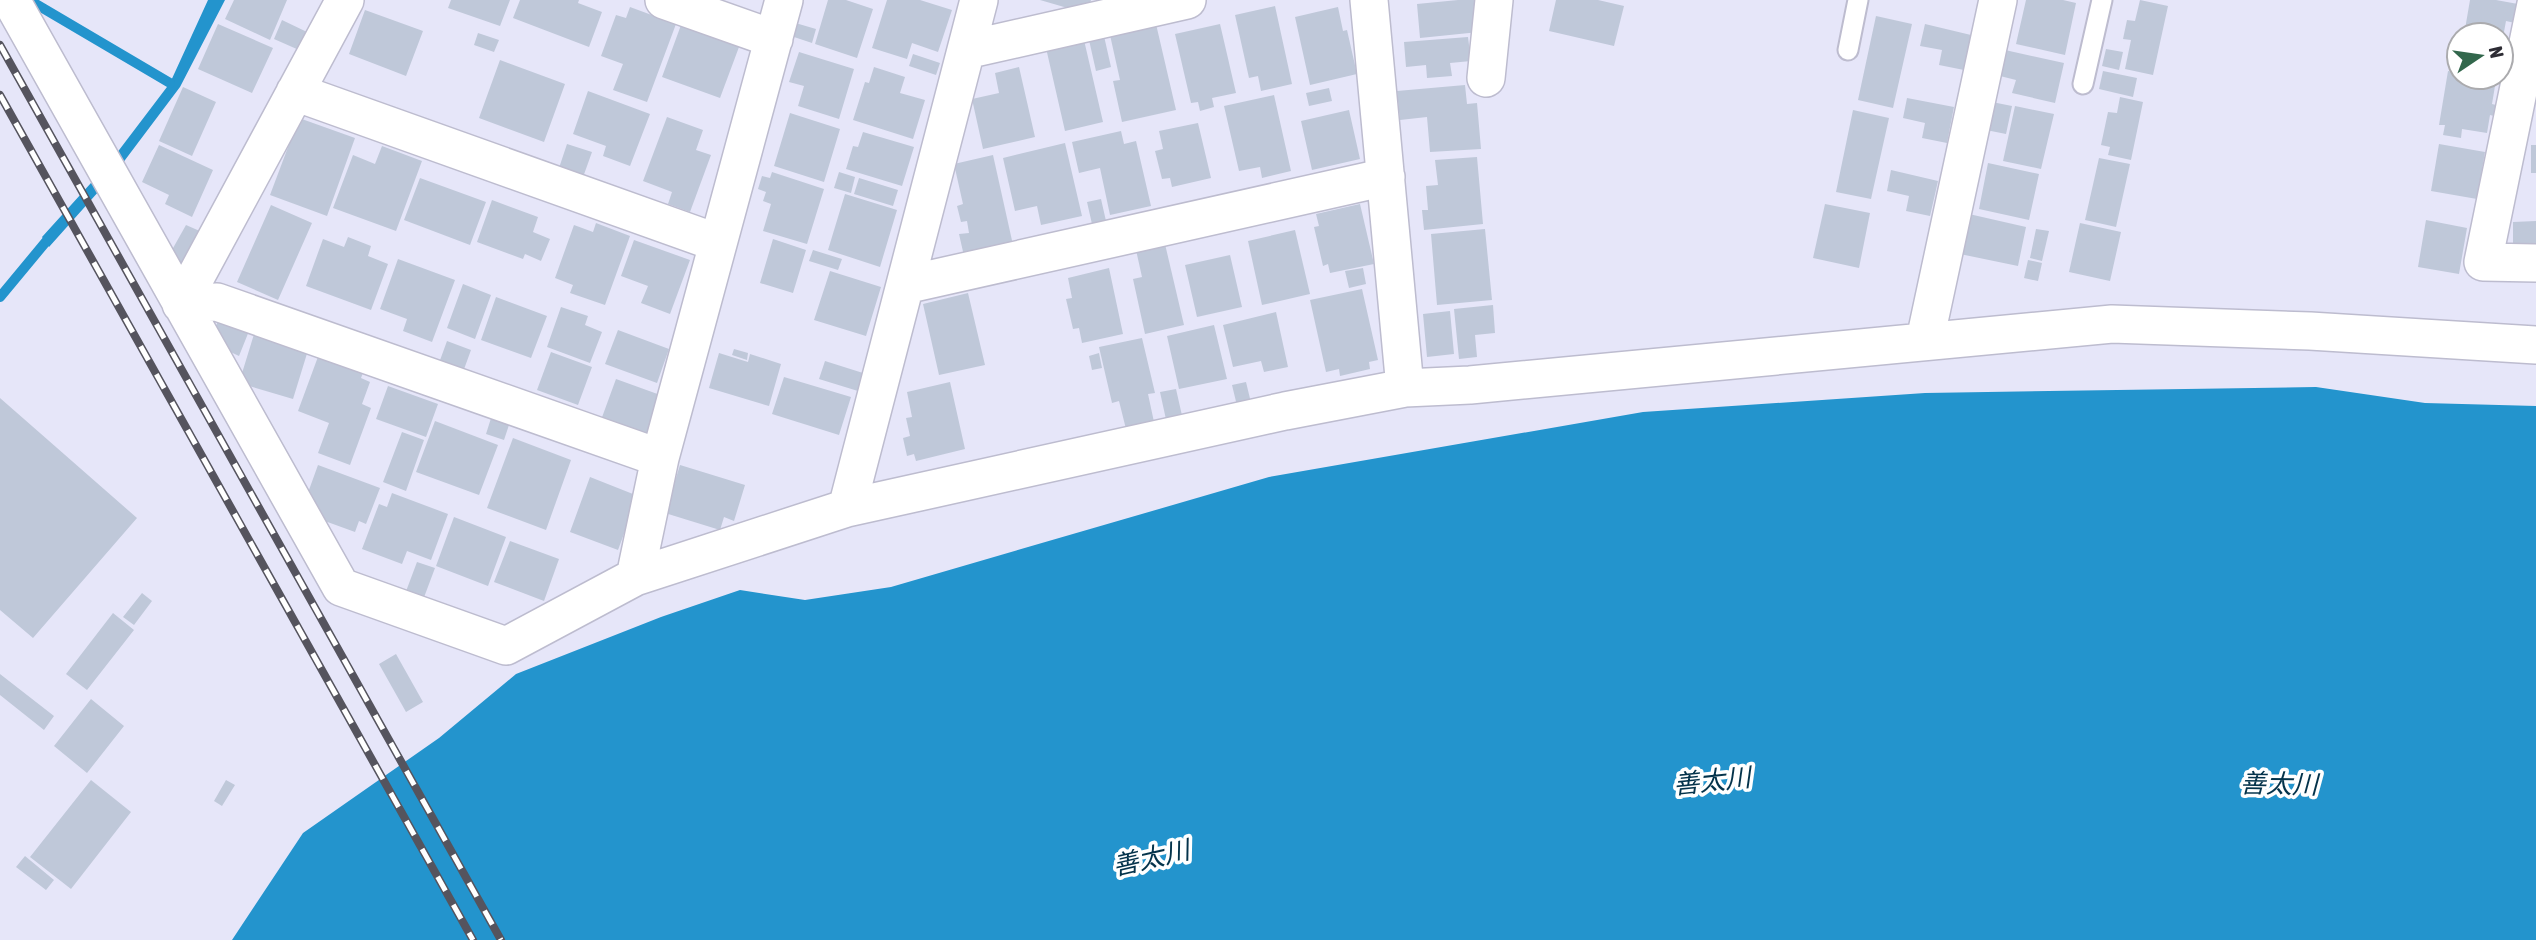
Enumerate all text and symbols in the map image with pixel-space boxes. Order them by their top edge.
north arrow [2445,21,2515,91]
text: N [2485,44,2509,60]
water label: 善太川 [1672,762,1755,800]
water label: 善太川 [2240,768,2321,800]
water label: 善太川 [1110,834,1195,881]

